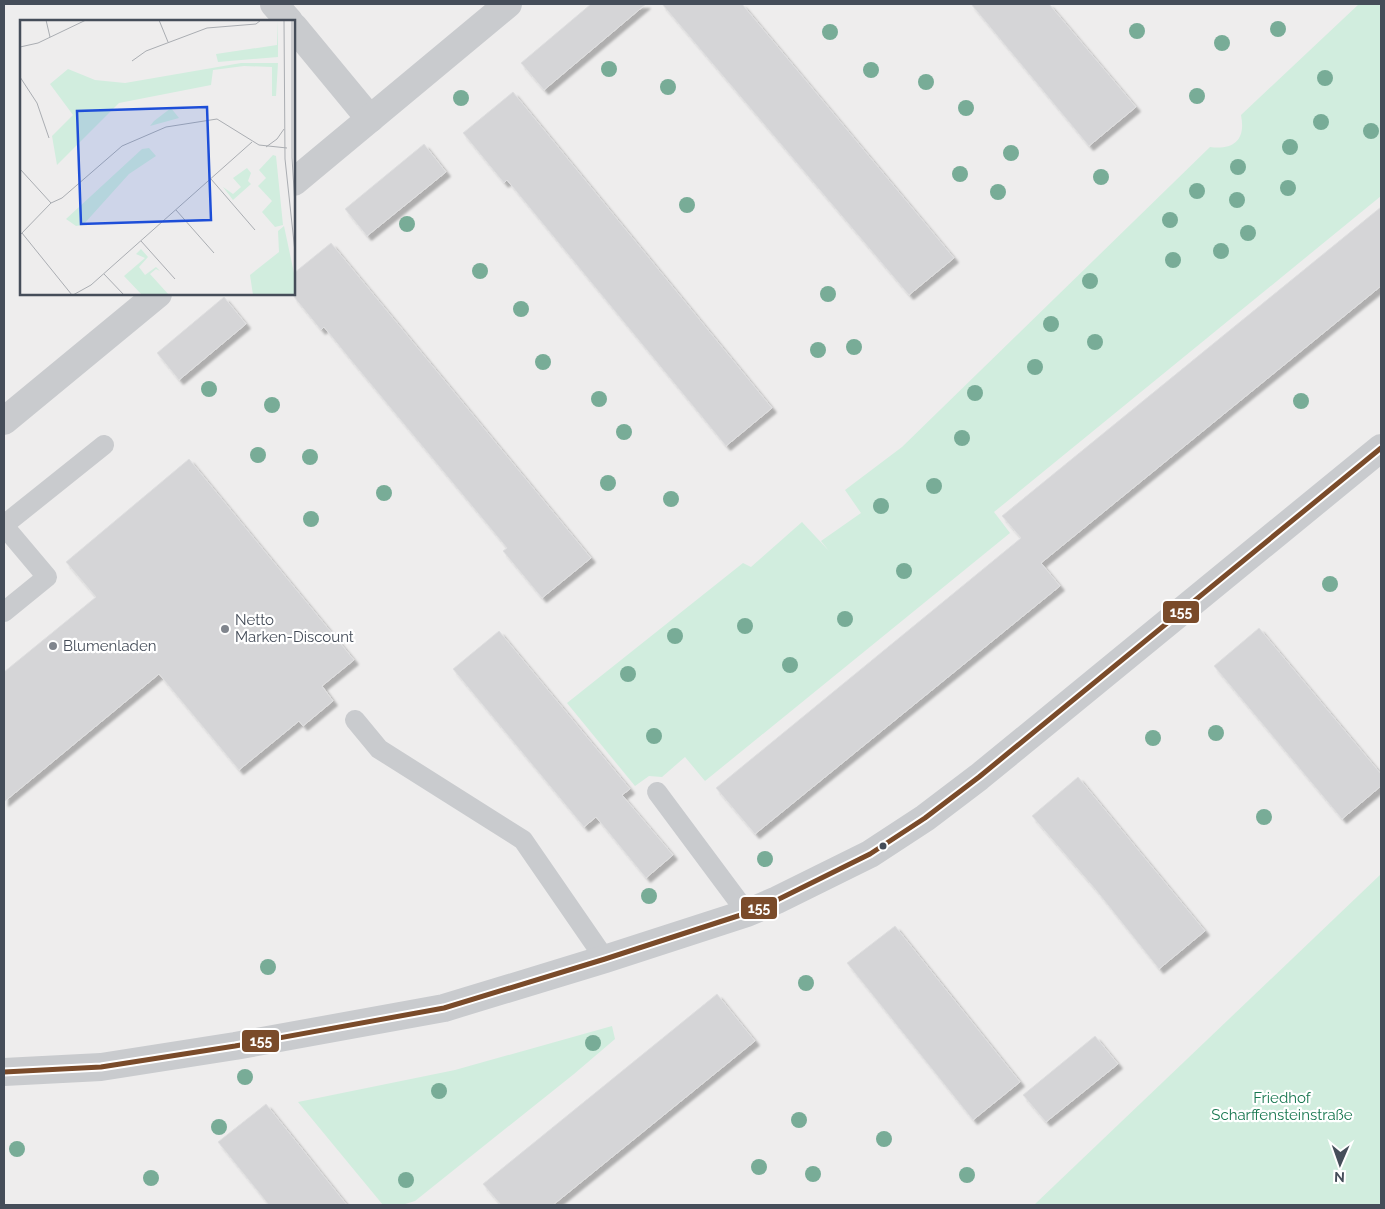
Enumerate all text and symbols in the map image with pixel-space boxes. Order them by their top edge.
inset map [20,20,295,295]
line badge: 155 [1162,600,1200,624]
text: 155 [1170,604,1192,620]
place label: Netto Marken-Discount [235,611,354,646]
marker: Netto Marken-Discount [219,623,231,635]
place label: Blumenladen [63,637,156,655]
marker: Blumenladen [47,640,59,652]
unlabelled marker [878,841,888,851]
line badge: 155 [740,896,778,920]
text: 155 [748,900,770,916]
line badge: 155 [241,1029,280,1053]
text: 155 [250,1033,272,1049]
park label: Friedhof Scharffensteinstraße [1211,1089,1353,1124]
north arrow [1315,1139,1365,1189]
text: N [1334,1169,1345,1185]

